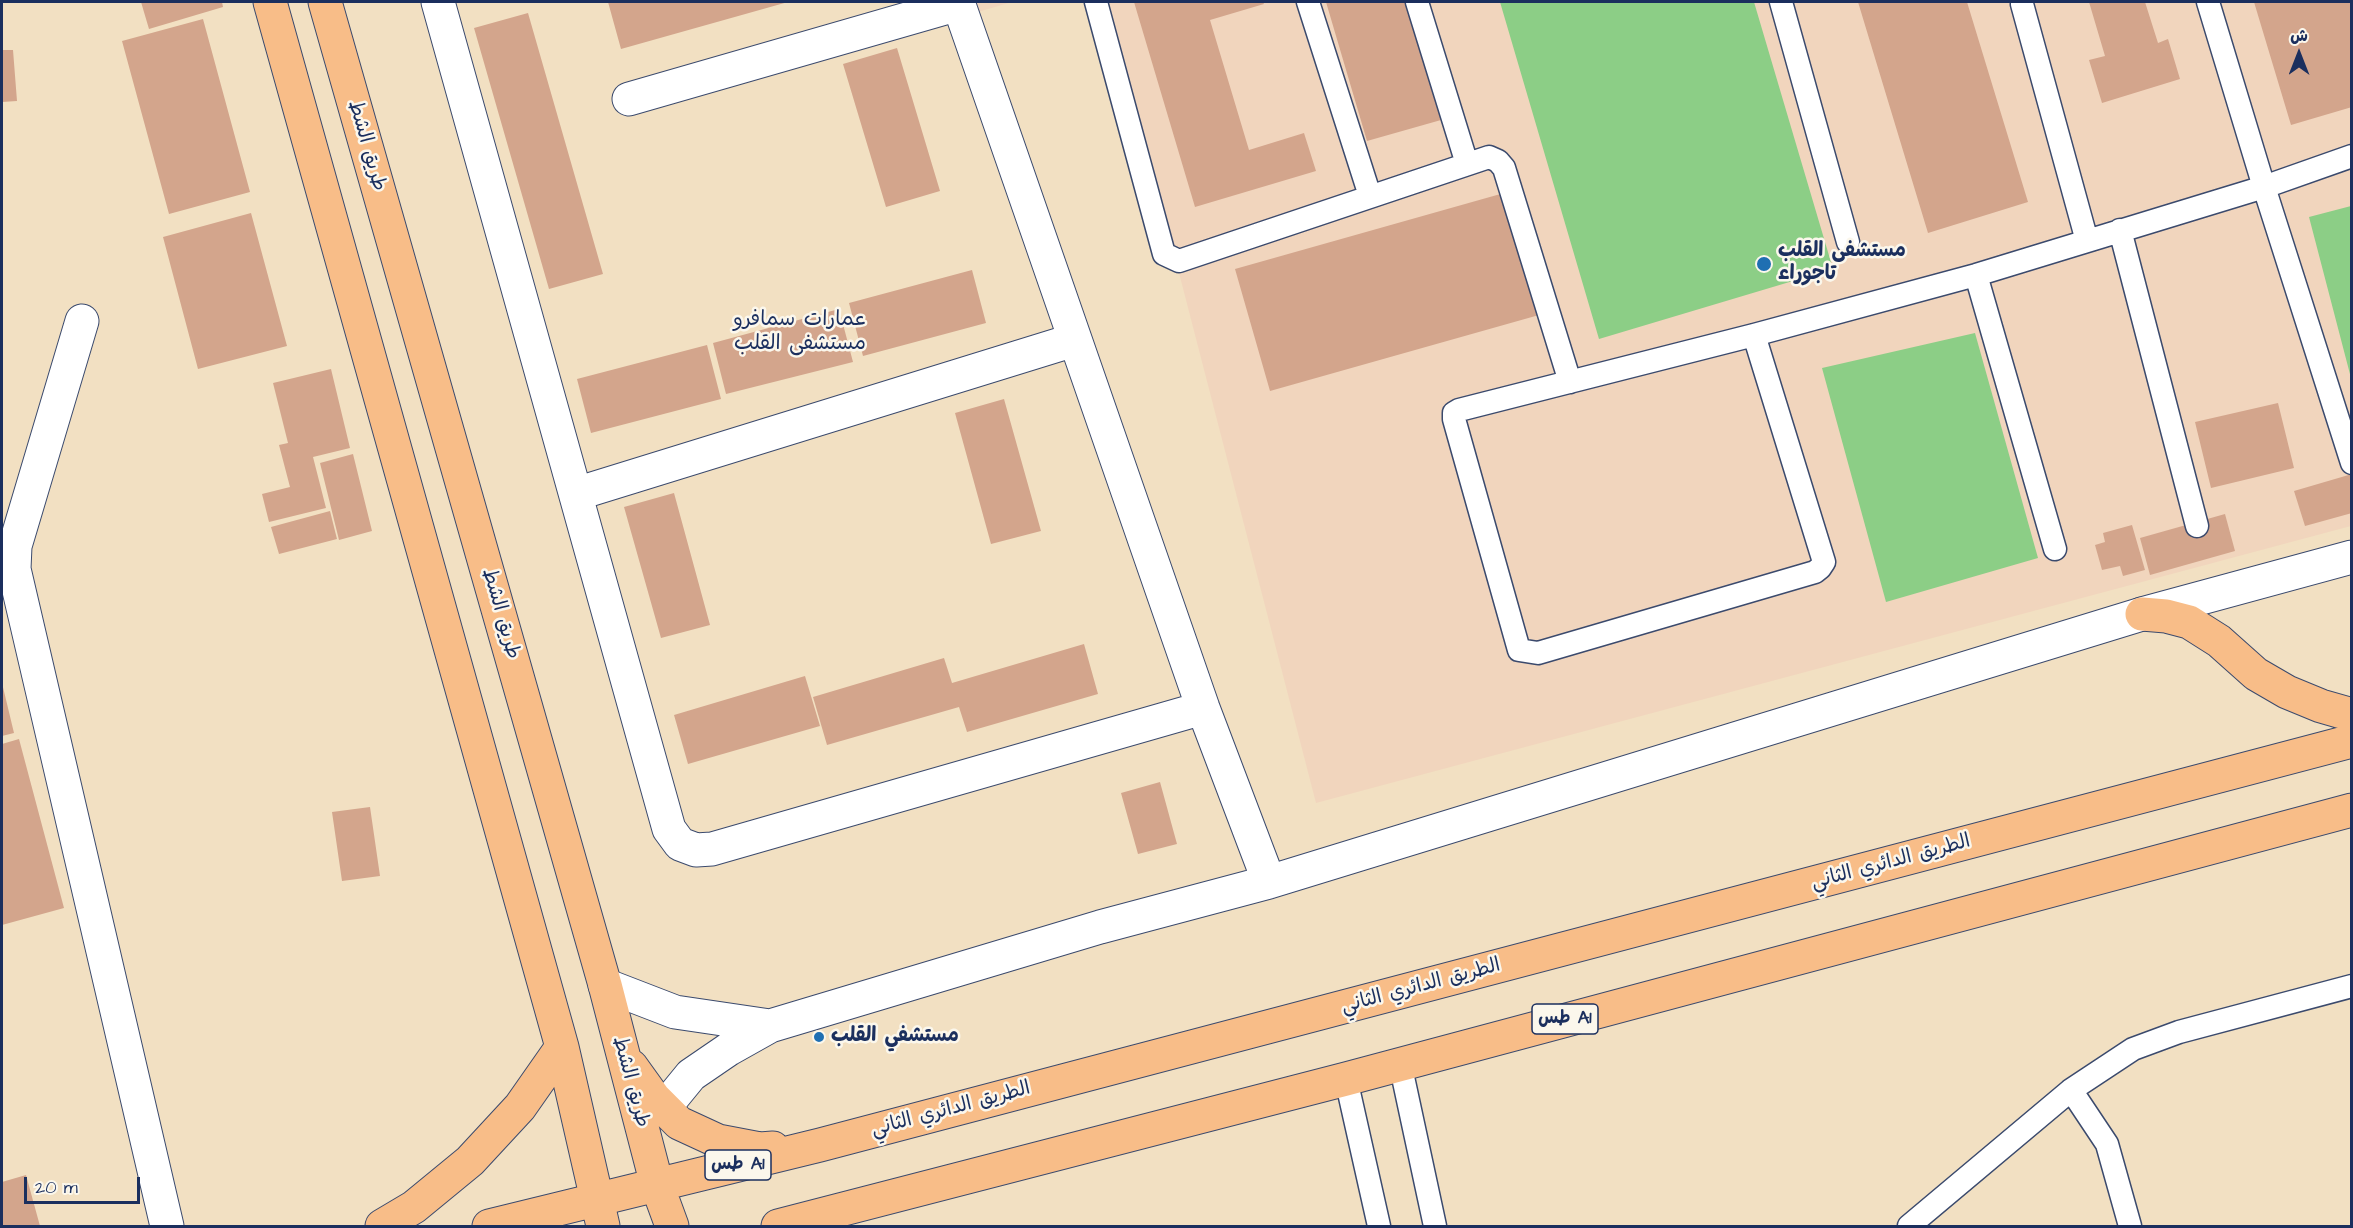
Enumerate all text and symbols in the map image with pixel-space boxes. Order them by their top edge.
north arrow [2269,24,2329,84]
text: ش [2290,25,2308,47]
street label: طريق الشط [342,98,390,194]
place label: مستشفى القلب تاجوراء [1778,240,1906,287]
marker: مستشفى القلب تاجوراء [1755,255,1773,273]
district label: عمارات سمافرو مستشفى القلب [733,308,867,358]
street label: طريق الشط [476,566,524,662]
street label: الطريق الدائري الثاني [1809,830,1973,896]
street label: الطريق الدائري الثاني [1339,954,1503,1020]
road number: طس A1 [1532,1004,1598,1034]
place label: مستشفي القلب [831,1025,959,1049]
marker: مستشفي القلب [812,1030,826,1044]
street label: طريق الشط [606,1034,654,1130]
street label: الطريق الدائري الثاني [869,1077,1033,1143]
road number: طس A1 [705,1150,771,1180]
scale bar [27,1165,142,1203]
text: 20 m [35,1175,78,1200]

